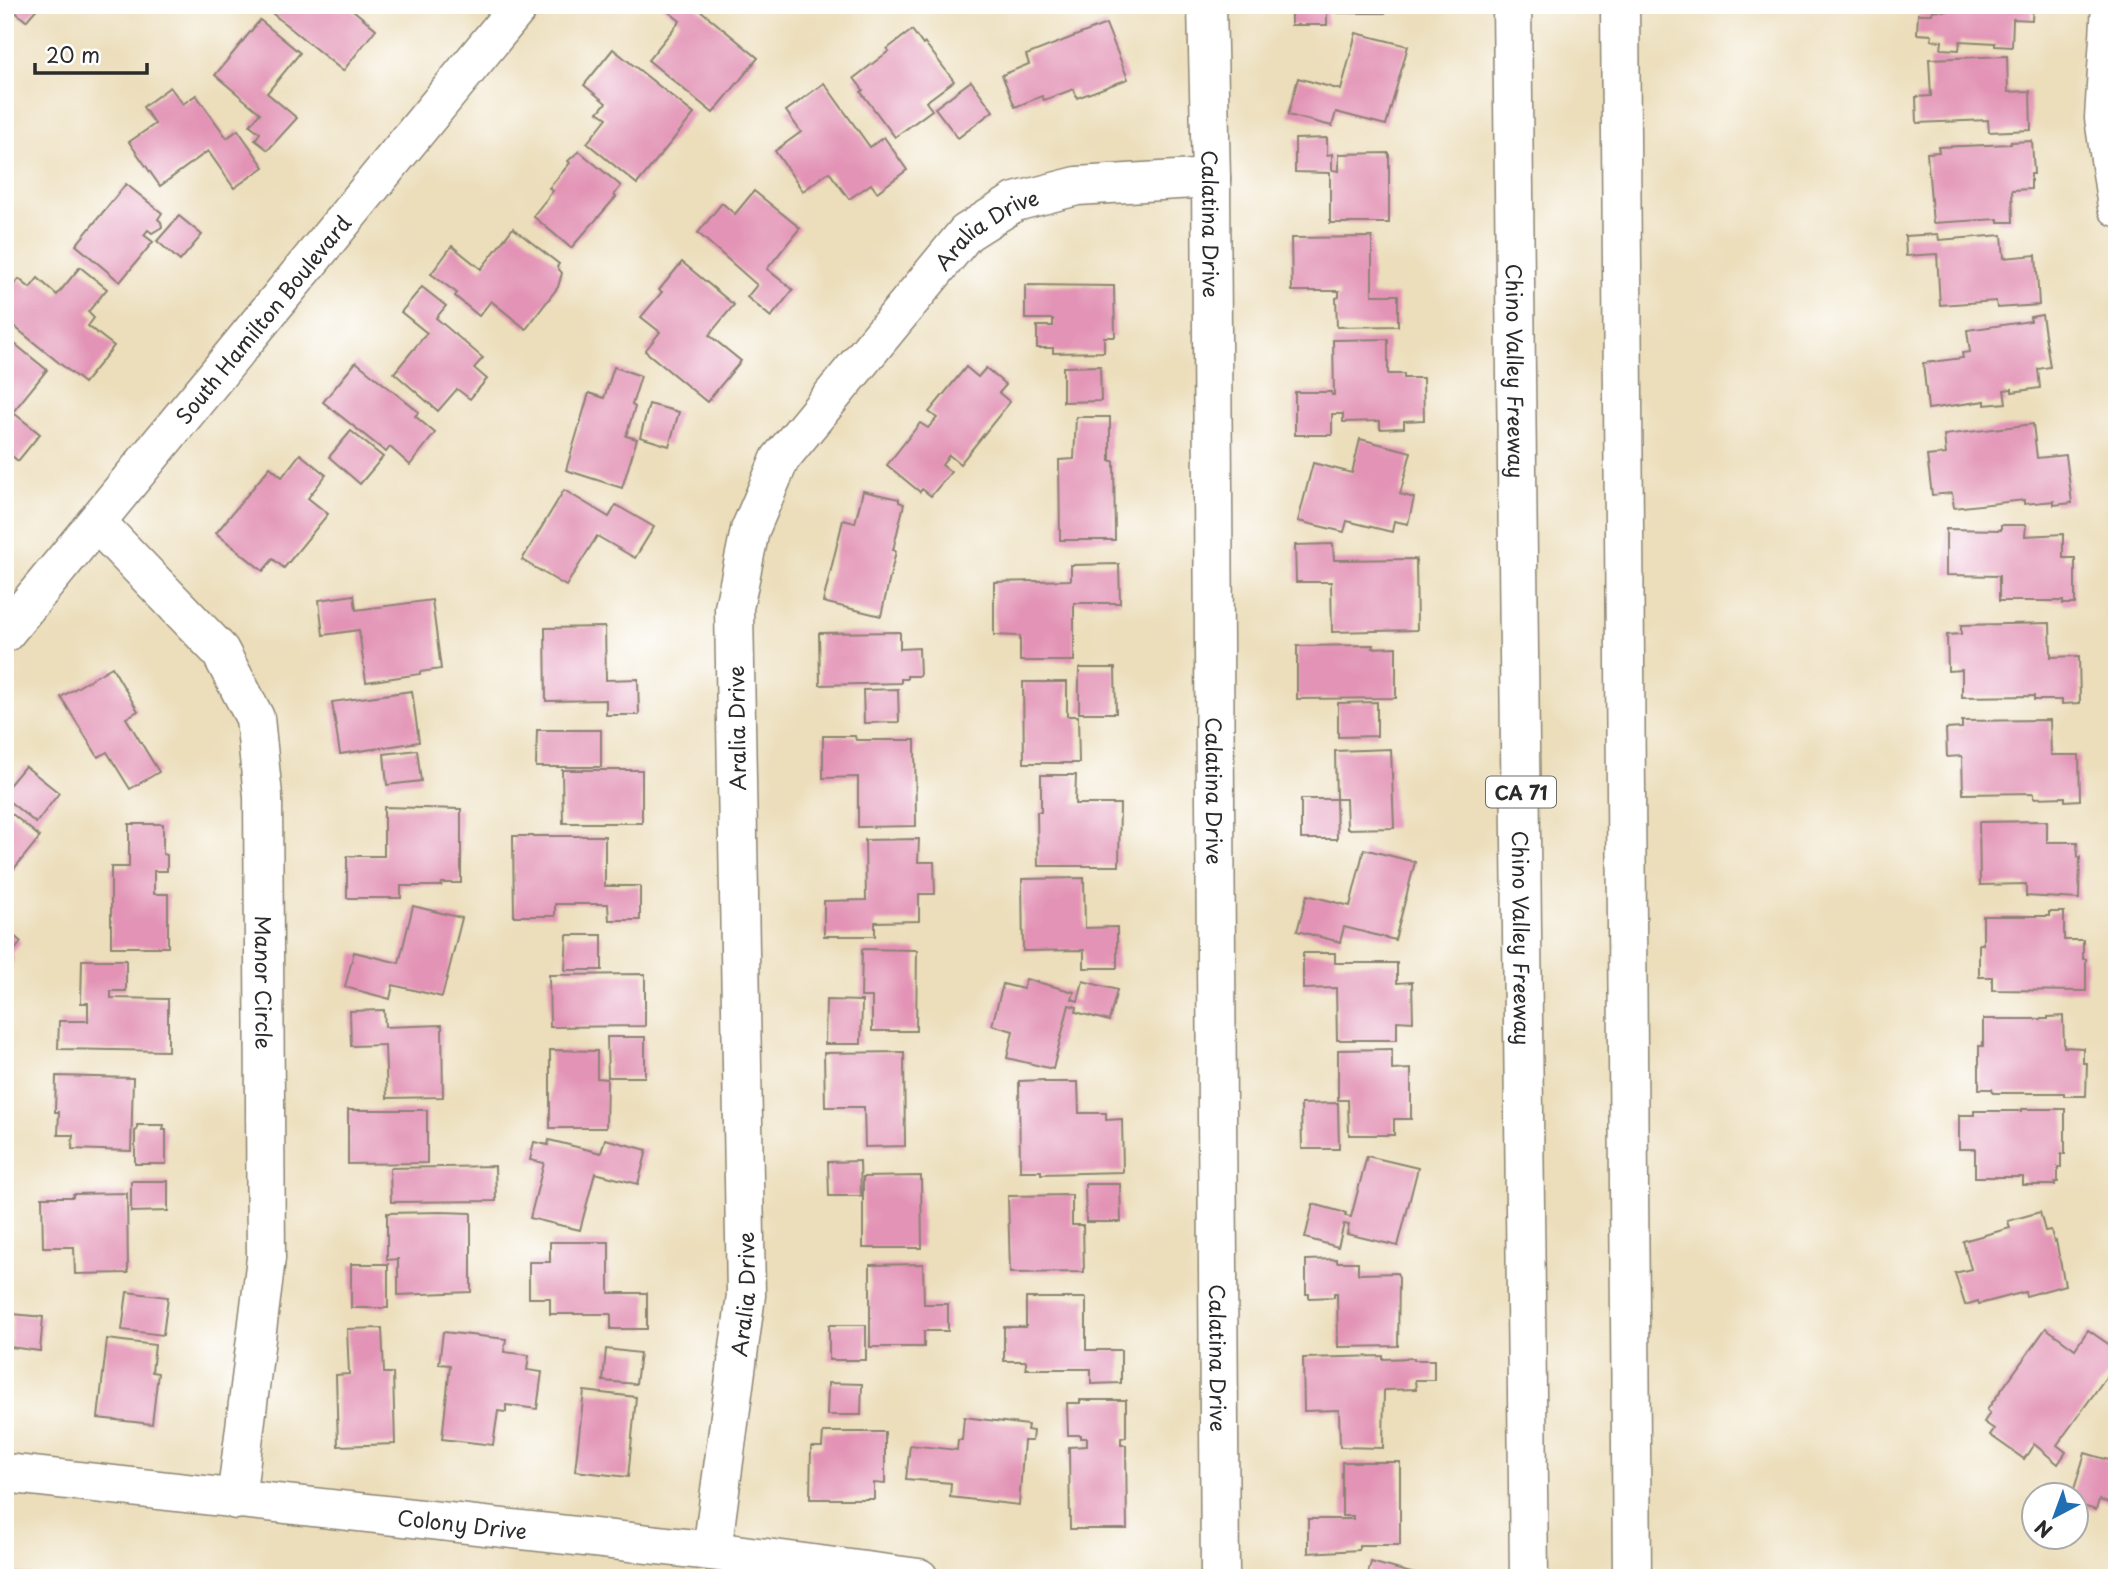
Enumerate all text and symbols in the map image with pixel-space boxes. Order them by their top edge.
scale bar [35,32,147,76]
text: 20 m [46,38,100,70]
street label: Calatina Drive [1194,150,1228,298]
street label: Aralia Drive [926,181,1042,277]
street label: South Hamilton Boulevard [167,208,358,430]
street label: Chino Valley Freeway [1499,264,1533,478]
street label: Aralia Drive [719,665,753,791]
street label: Calatina Drive [1198,717,1231,865]
road number: CA 71 [1486,776,1556,807]
street label: Chino Valley Freeway [1505,831,1539,1045]
street label: Manor Circle [248,915,281,1050]
street label: Aralia Drive [722,1231,762,1358]
street label: Calatina Drive [1202,1284,1235,1432]
north arrow [2021,1482,2090,1552]
street label: Colony Drive [396,1500,529,1546]
text: N [2028,1514,2058,1545]

